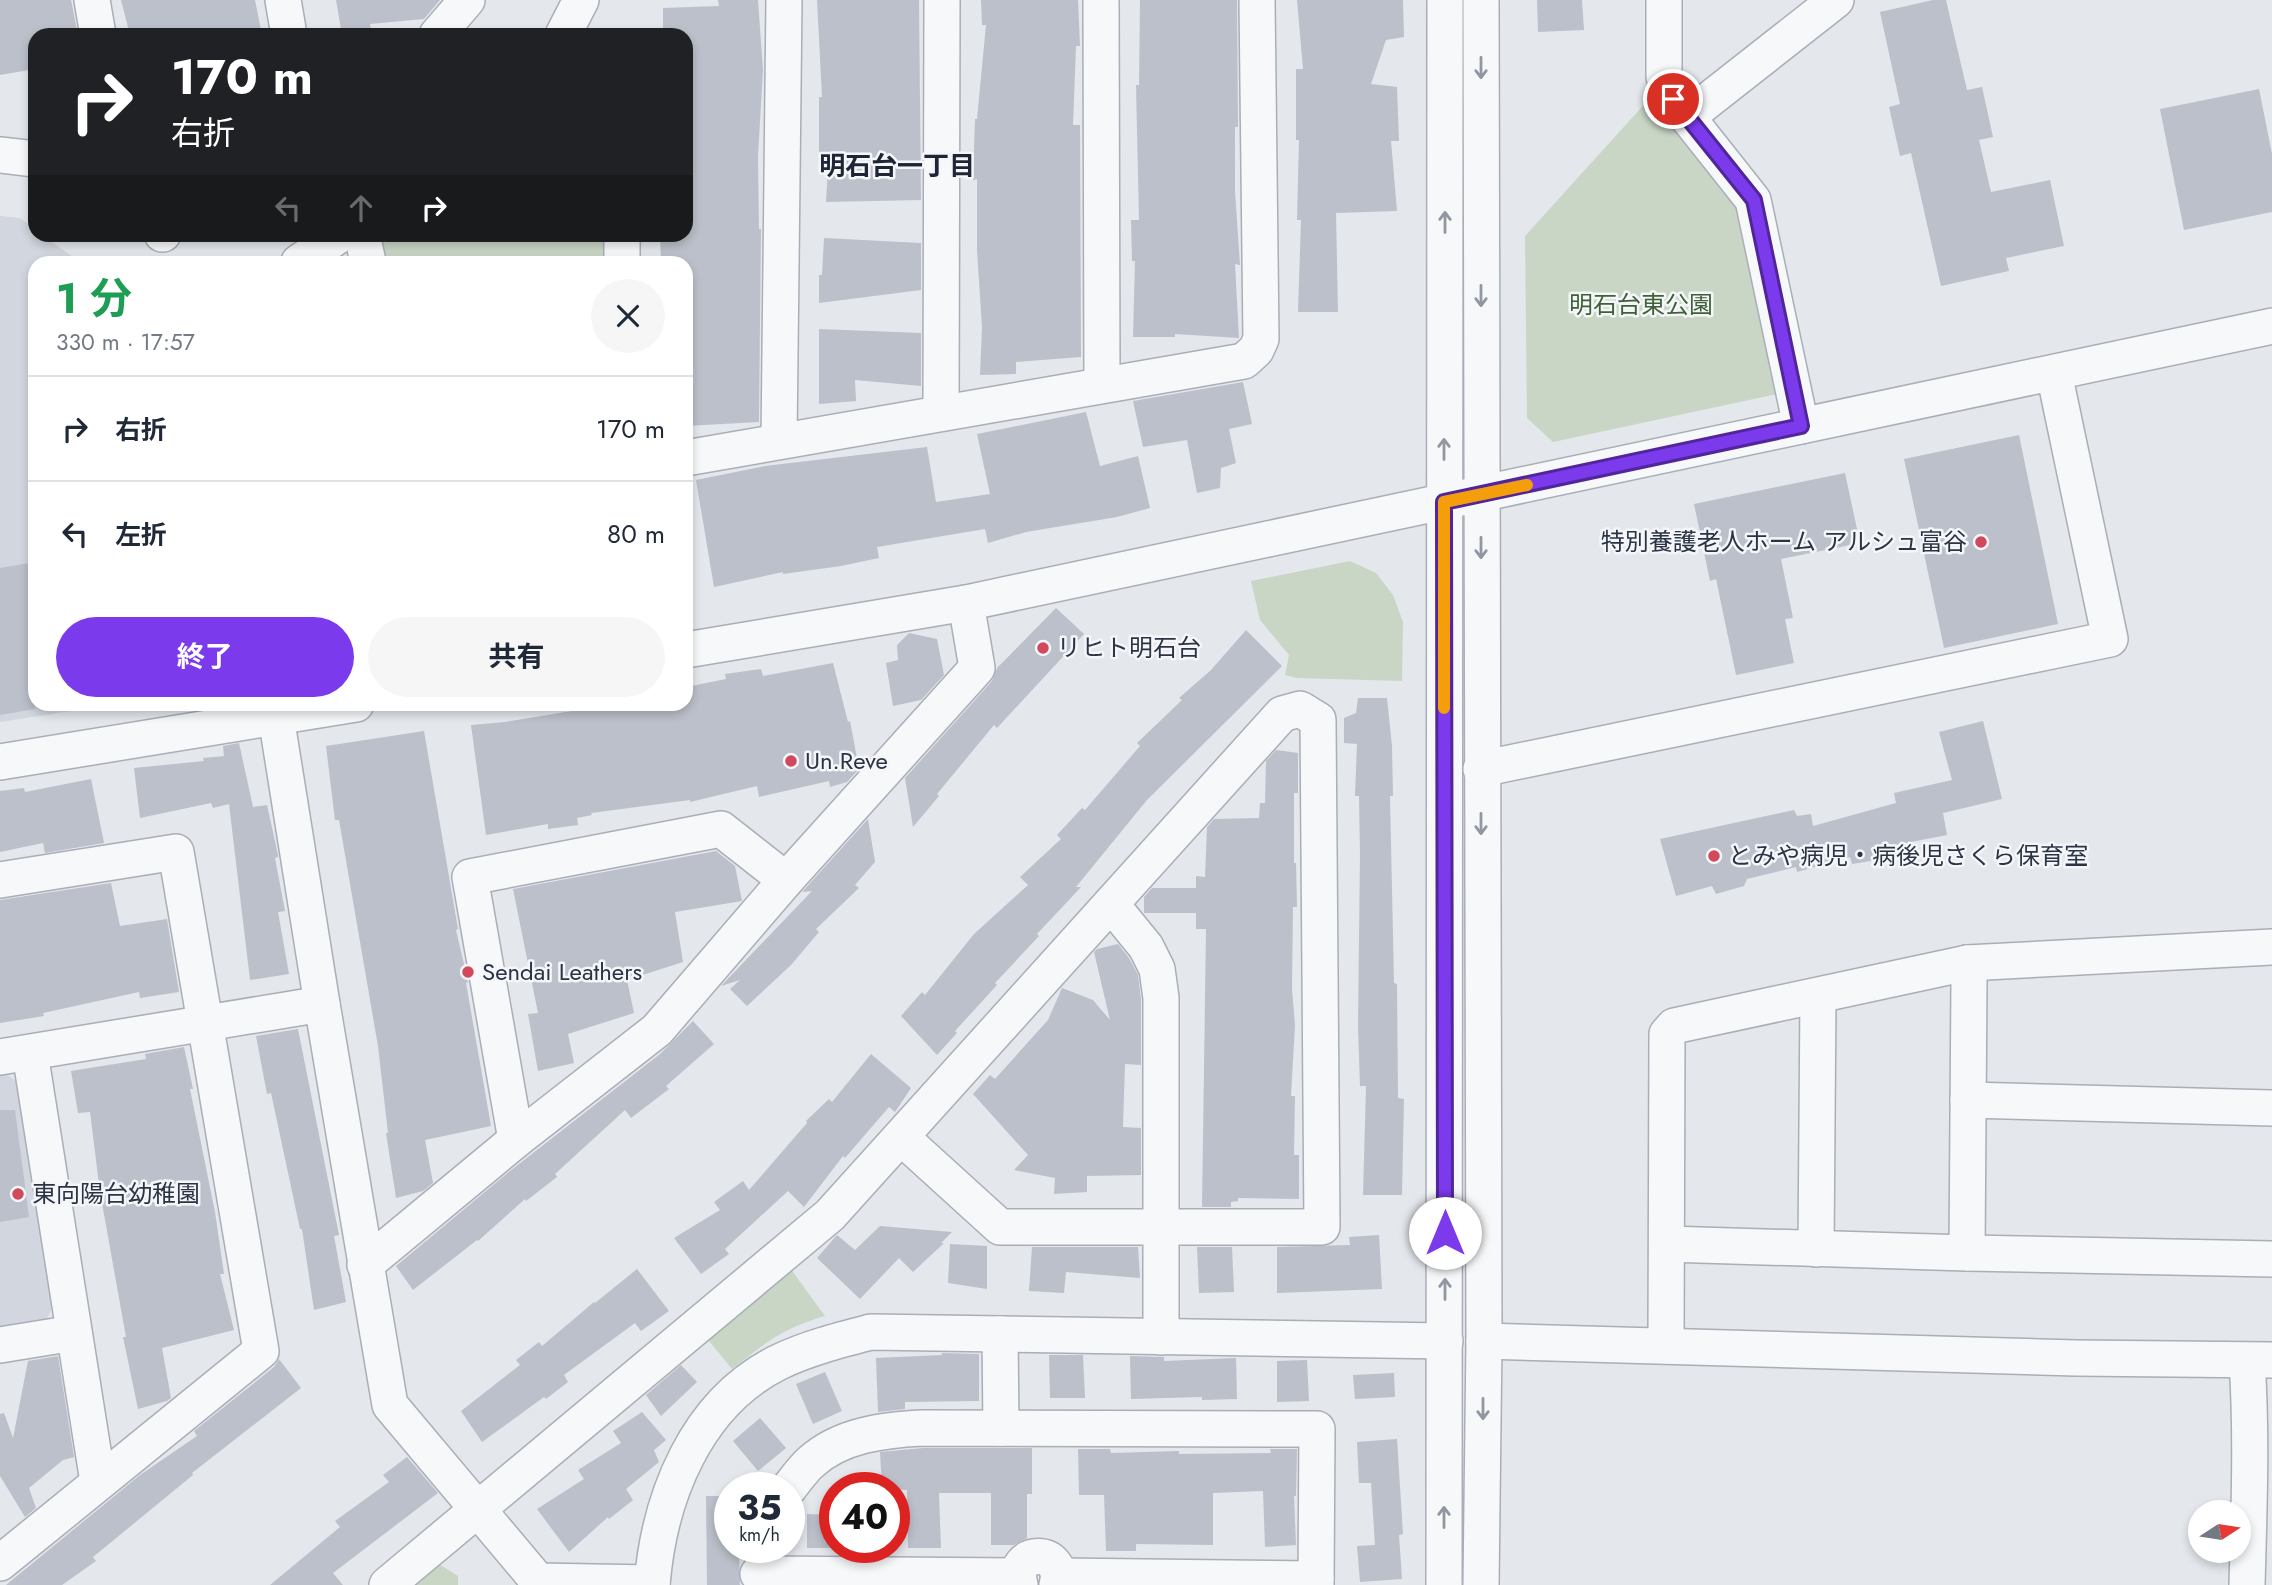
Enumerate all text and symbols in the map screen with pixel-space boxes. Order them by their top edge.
text: 170 m [171,42,313,112]
icon: right [56,56,147,147]
one-way arrow [1474,56,1488,79]
pin [1643,69,1703,129]
icon: arrive [1654,80,1692,118]
text: 右折 [171,110,235,156]
district label: 明石台一丁目 [819,147,975,185]
icon: left [269,189,307,227]
icon: ahead [342,189,380,227]
icon: right [415,189,453,227]
one-way arrow [1438,211,1452,234]
text: 1 分 [56,268,132,329]
button: close [591,279,665,353]
one-way arrow [1474,284,1488,307]
park label: 明石台東公園 [1569,287,1713,322]
text: 330 m · 17:57 [56,325,195,359]
icon: right [56,410,94,448]
text: 170 m [596,410,665,448]
text: 右折 [115,411,167,449]
one-way arrow [1437,438,1451,461]
icon: left [56,515,94,553]
text: 80 m [607,515,665,553]
text: 左折 [115,516,167,554]
place label: 特別養護老人ホーム アルシュ富谷 [1601,524,1967,559]
marker: 特別養護老人ホーム アルシュ富谷 [1973,534,1989,550]
one-way arrow [1474,536,1488,559]
button: 終了 [56,617,354,697]
button: 共有 [368,617,665,697]
place label: リヒト明石台 [1057,630,1201,665]
marker: リヒト明石台 [1035,640,1051,656]
place label: Un.Reve [805,743,888,778]
marker: Un.Reve [783,753,799,769]
one-way arrow [1475,812,1488,835]
place label: とみや病児・病後児さくら保育室 [1728,838,2088,873]
marker: とみや病児・病後児さくら保育室 [1706,848,1722,864]
place label: Sendai Leathers [482,954,642,989]
marker: Sendai Leathers [460,964,476,980]
place label: 東向陽台幼稚園 [32,1176,200,1211]
marker: 東向陽台幼稚園 [10,1186,26,1202]
position arrow [1408,1196,1482,1270]
one-way arrow [1438,1278,1452,1301]
one-way arrow [1476,1398,1490,1421]
speed limit sign: 40 [819,1472,910,1563]
text: 35 [737,1483,782,1533]
north arrow [2188,1500,2250,1563]
map controls [2188,1500,2251,1563]
one-way arrow [1437,1506,1451,1529]
text: km/h [739,1522,780,1548]

